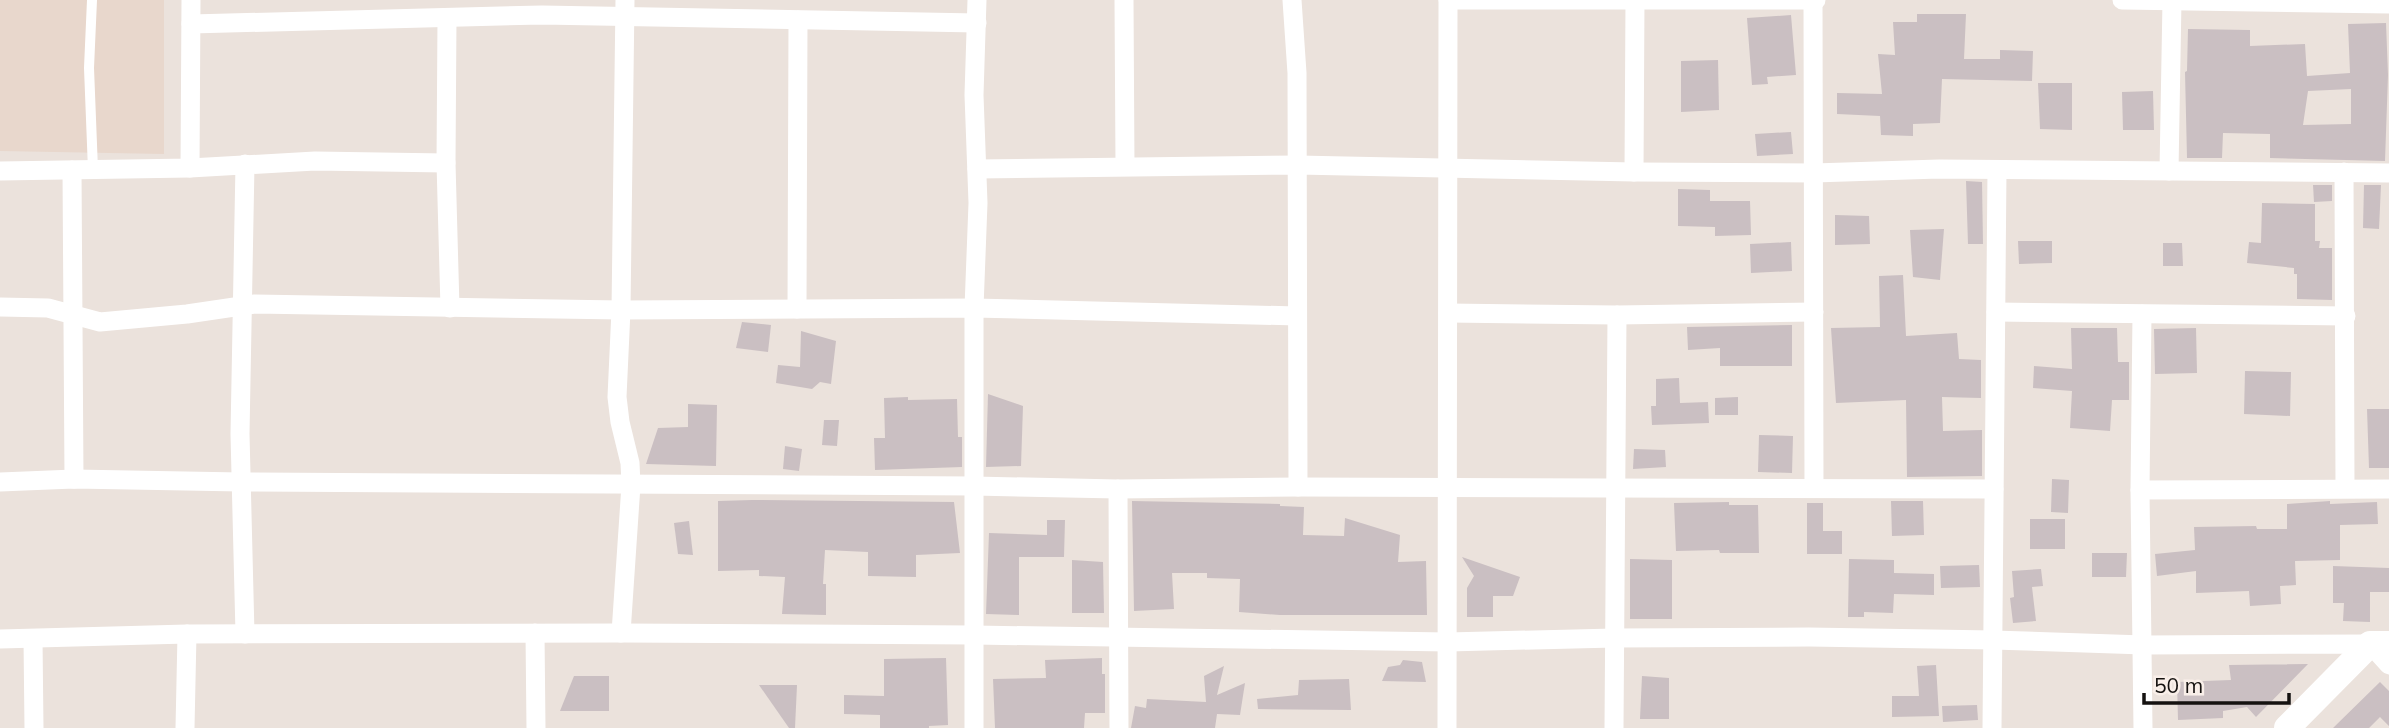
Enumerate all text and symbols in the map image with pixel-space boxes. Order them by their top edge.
scale bar [2144,662,2289,706]
text: 50 m [2154,672,2203,698]

